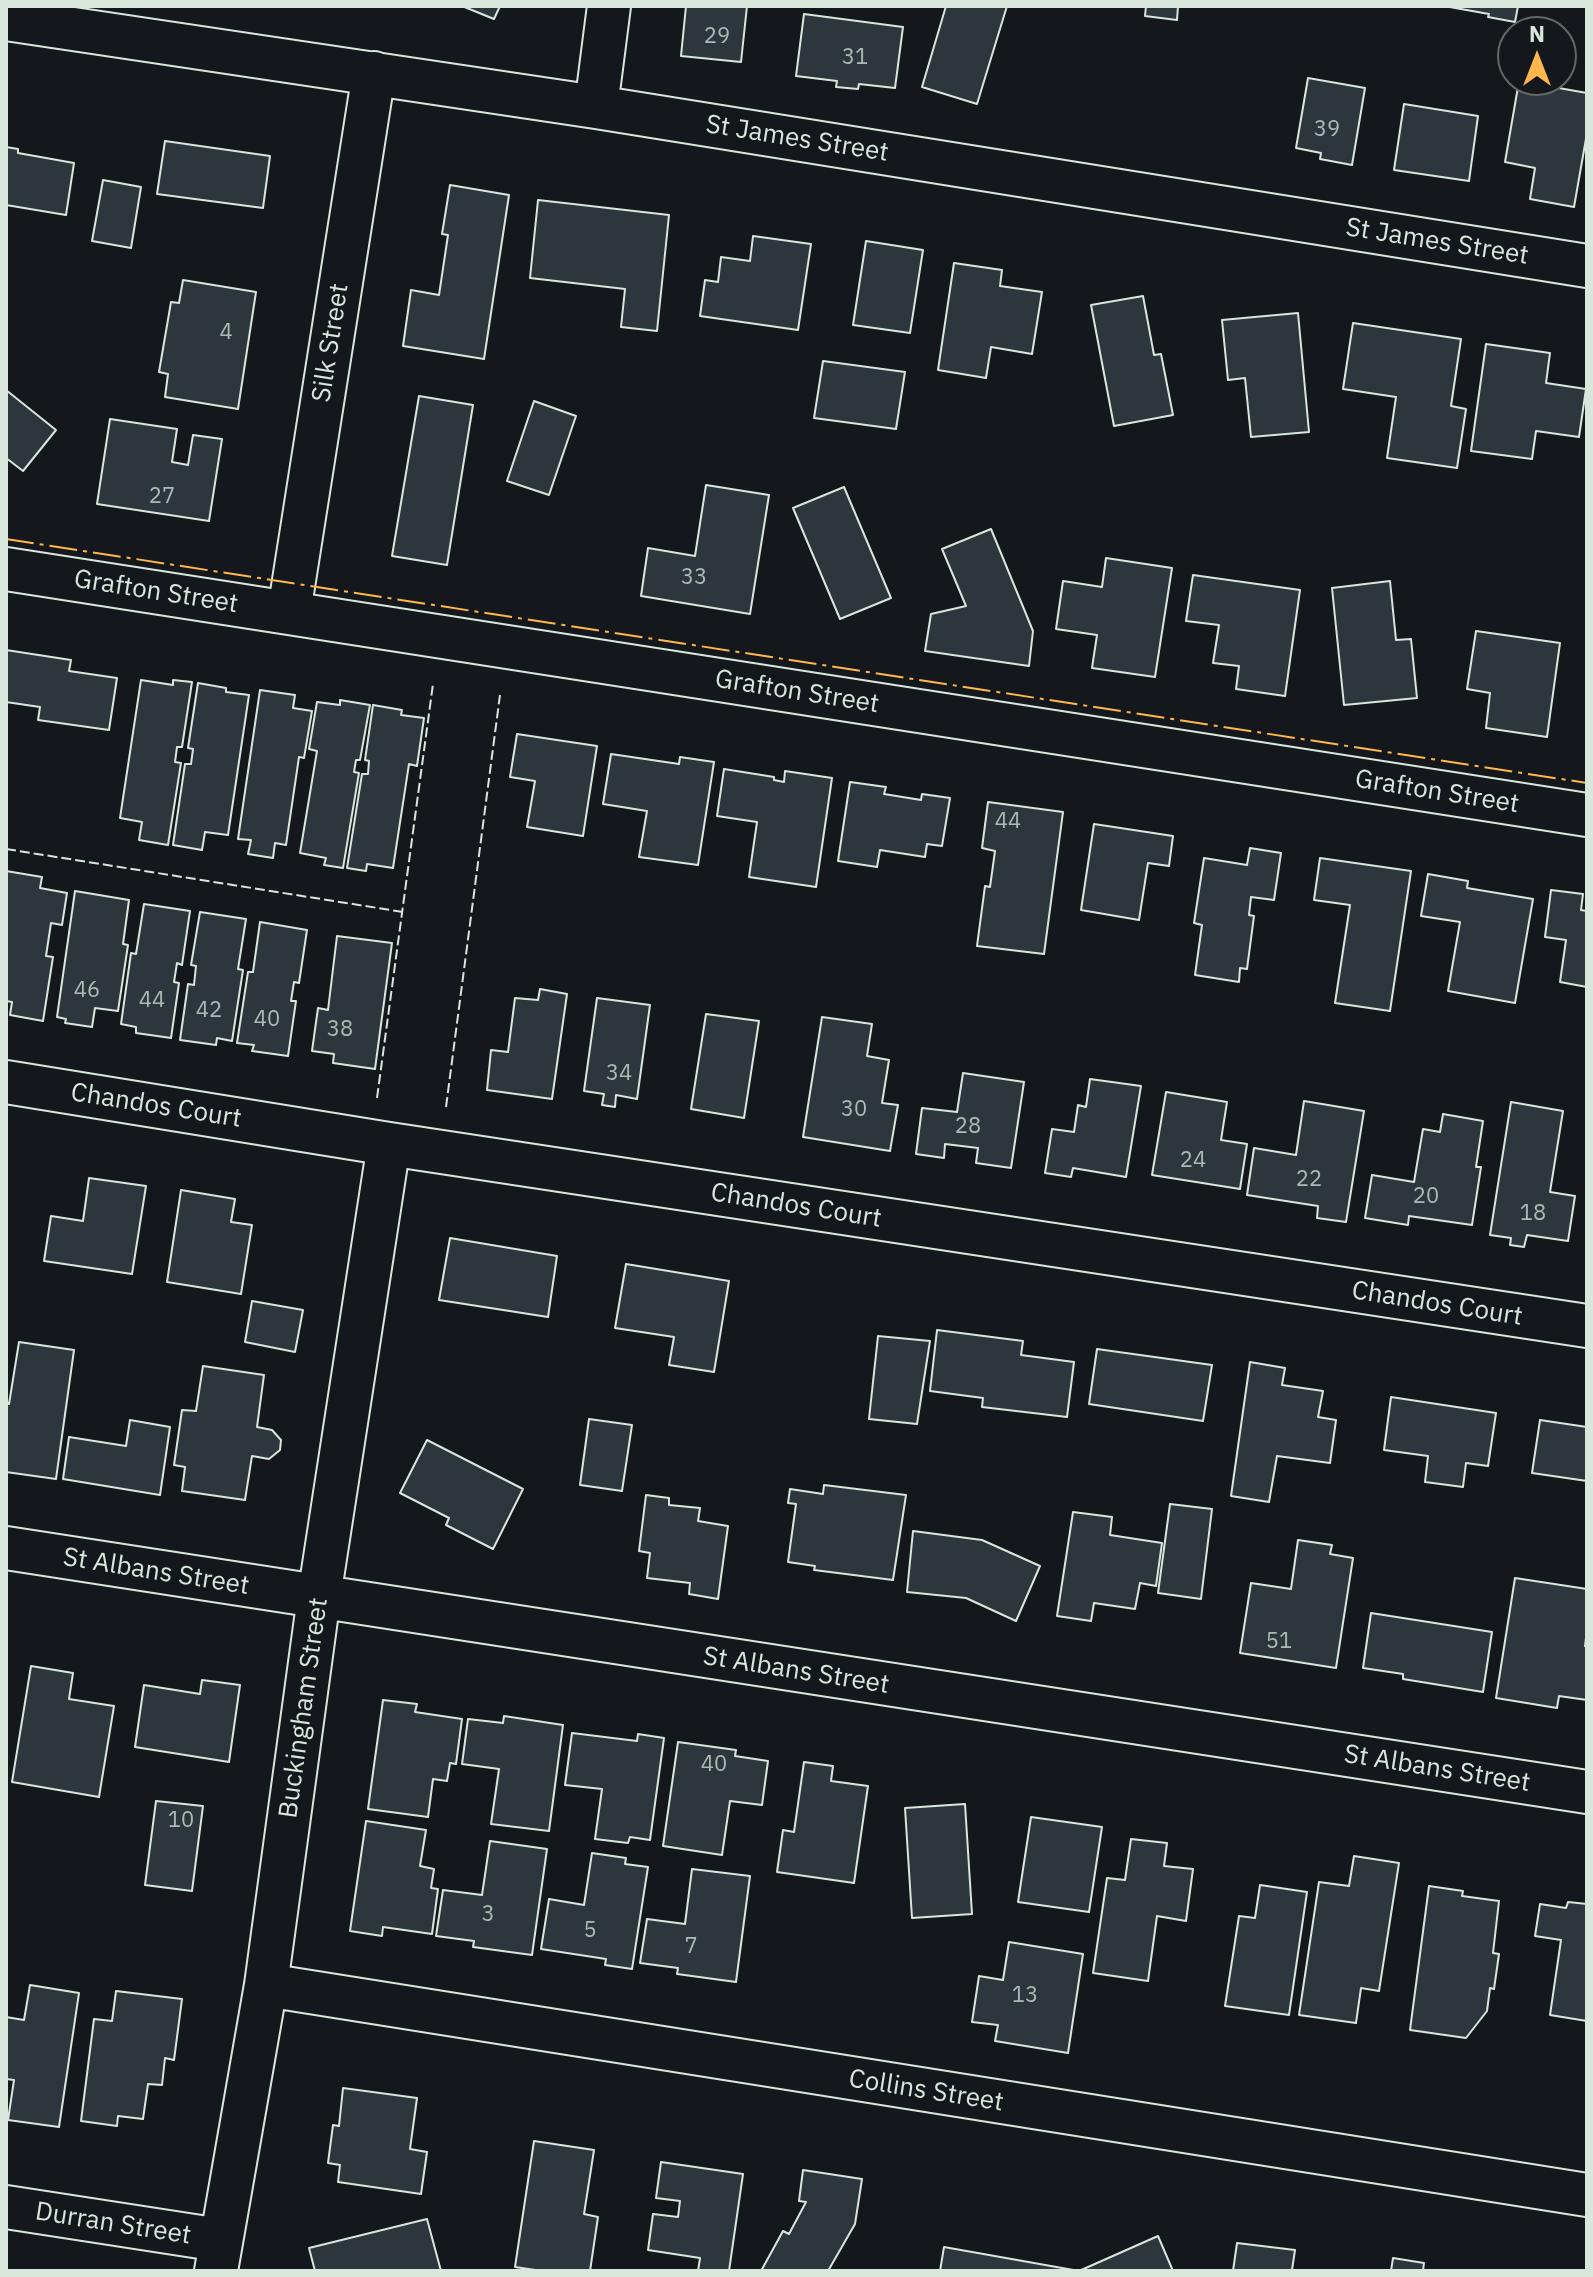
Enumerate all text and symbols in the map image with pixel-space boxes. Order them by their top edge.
north arrow [1497,16,1577,96]
text: N [1529,19,1545,48]
house number: 29 [704,24,730,50]
house number: 31 [842,45,868,71]
street label: St James Street [703,109,891,169]
house number: 39 [1314,117,1340,143]
street label: St James Street [1343,212,1531,272]
street label: Silk Street [306,281,356,405]
house number: 4 [219,320,233,346]
house number: 27 [149,484,175,510]
street label: Grafton Street [72,564,240,620]
house number: 33 [681,565,707,591]
street label: Grafton Street [713,664,881,720]
street label: Grafton Street [1353,764,1521,820]
house number: 44 [995,809,1021,835]
house number: 46 [74,978,100,1004]
house number: 44 [139,988,165,1014]
house number: 42 [196,998,222,1024]
house number: 40 [254,1007,280,1033]
house number: 38 [327,1017,353,1043]
house number: 34 [606,1061,632,1087]
street label: Chandos Court [68,1077,244,1135]
house number: 30 [841,1097,867,1123]
house number: 28 [955,1114,981,1140]
house number: 24 [1180,1148,1206,1174]
house number: 22 [1296,1167,1322,1193]
street label: Chandos Court [708,1177,884,1235]
house number: 20 [1413,1184,1439,1210]
house number: 18 [1520,1201,1546,1227]
street label: Chandos Court [1349,1275,1525,1333]
street label: St Albans Street [61,1542,251,1602]
street label: Buckingham Street [273,1596,335,1820]
house number: 51 [1266,1629,1292,1655]
street label: St Albans Street [701,1641,891,1701]
street label: St Albans Street [1342,1739,1532,1799]
house number: 40 [701,1752,727,1778]
house number: 10 [168,1808,194,1834]
house number: 3 [481,1902,495,1928]
house number: 5 [583,1918,597,1944]
house number: 7 [684,1934,698,1960]
house number: 13 [1012,1983,1038,2009]
street label: Collins Street [846,2063,1006,2119]
street label: Durran Street [33,2196,193,2252]

